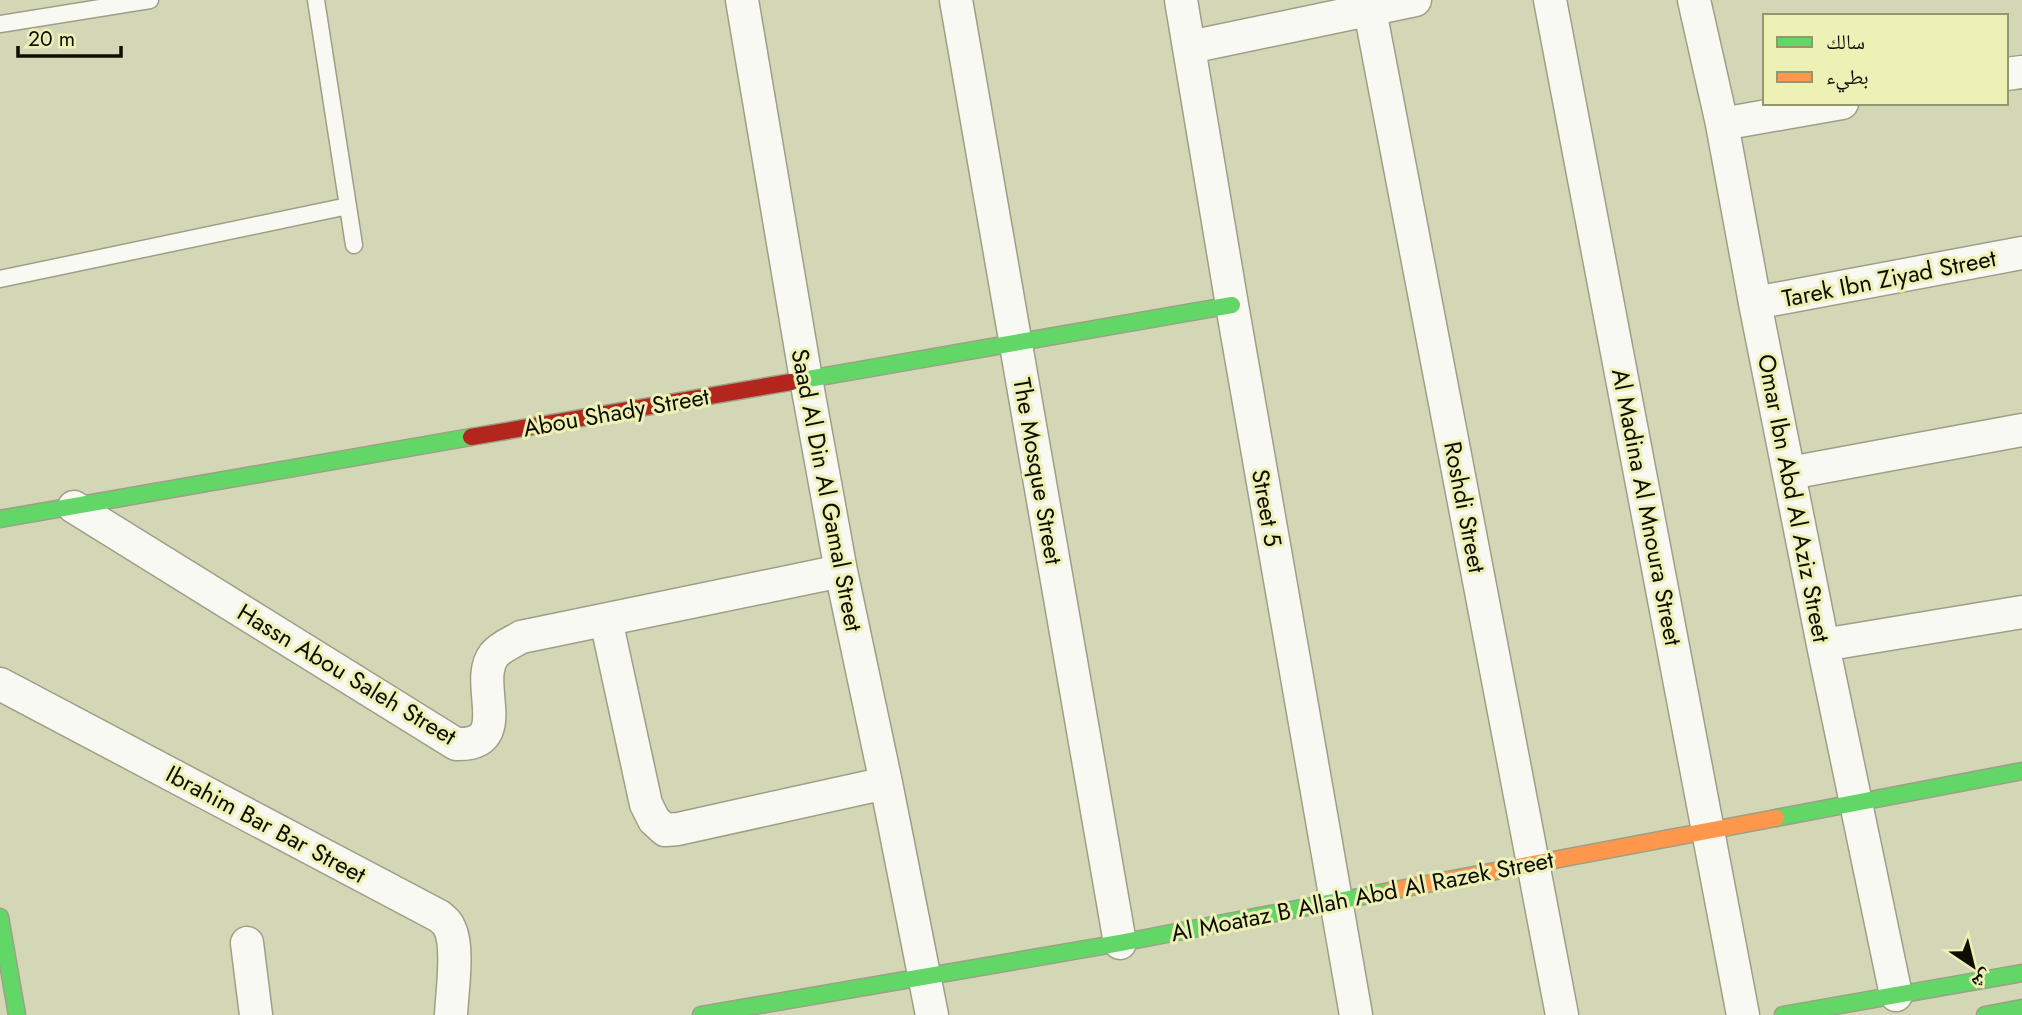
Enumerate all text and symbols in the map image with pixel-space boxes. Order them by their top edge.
scale bar [18,14,121,58]
legend [1763,14,2008,105]
text: 20 m [28,24,75,54]
text: سالك [1826,27,1865,57]
text: بطيء [1826,62,1869,93]
street label: Tarek Ibn Ziyad Street [1779,240,1999,316]
street label: Saad Al Din Al Gamal Street [782,346,872,634]
street label: Omar Ibn Abd Al Aziz Street [1749,351,1839,645]
street label: Al Madina Al Mnoura Street [1603,366,1691,649]
street label: The Mosque Street [1004,375,1072,567]
street label: Abou Shady Street [520,378,712,446]
street label: Roshdi Street [1435,438,1495,576]
street label: Street 5 [1243,467,1291,549]
street label: Hassn Abou Saleh Street [231,595,463,753]
street label: Ibrahim Bar Bar Street [160,756,372,892]
street label: Al Moataz B Allah Abd Al Razek Street [1168,842,1557,950]
north arrow [1938,931,2008,1001]
text: ش [1966,963,1998,996]

